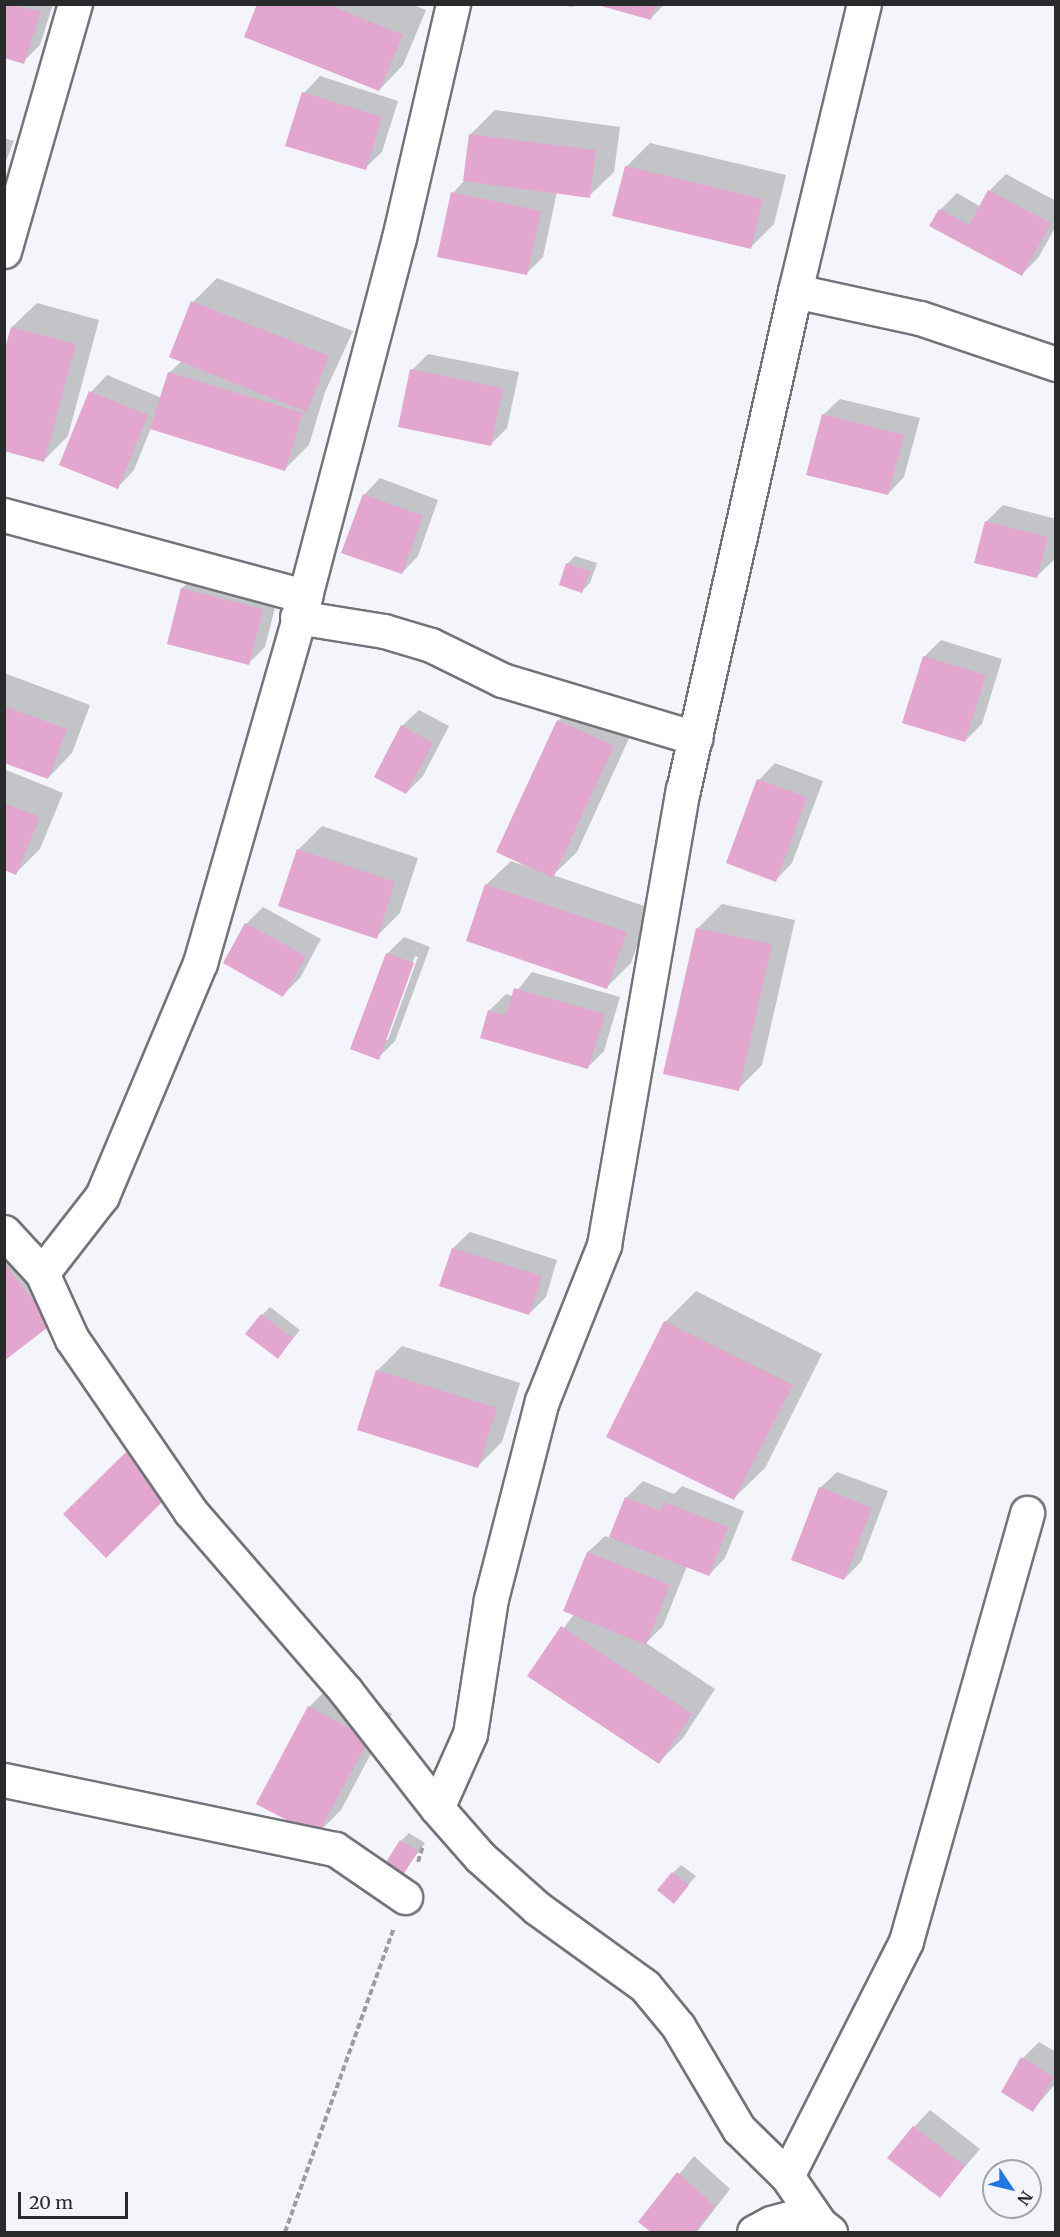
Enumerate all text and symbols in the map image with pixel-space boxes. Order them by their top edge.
north arrow [982,2159,1042,2219]
scale bar [21,2180,130,2218]
text: N [1013,2187,1037,2209]
text: 20 m [29,2191,73,2214]

